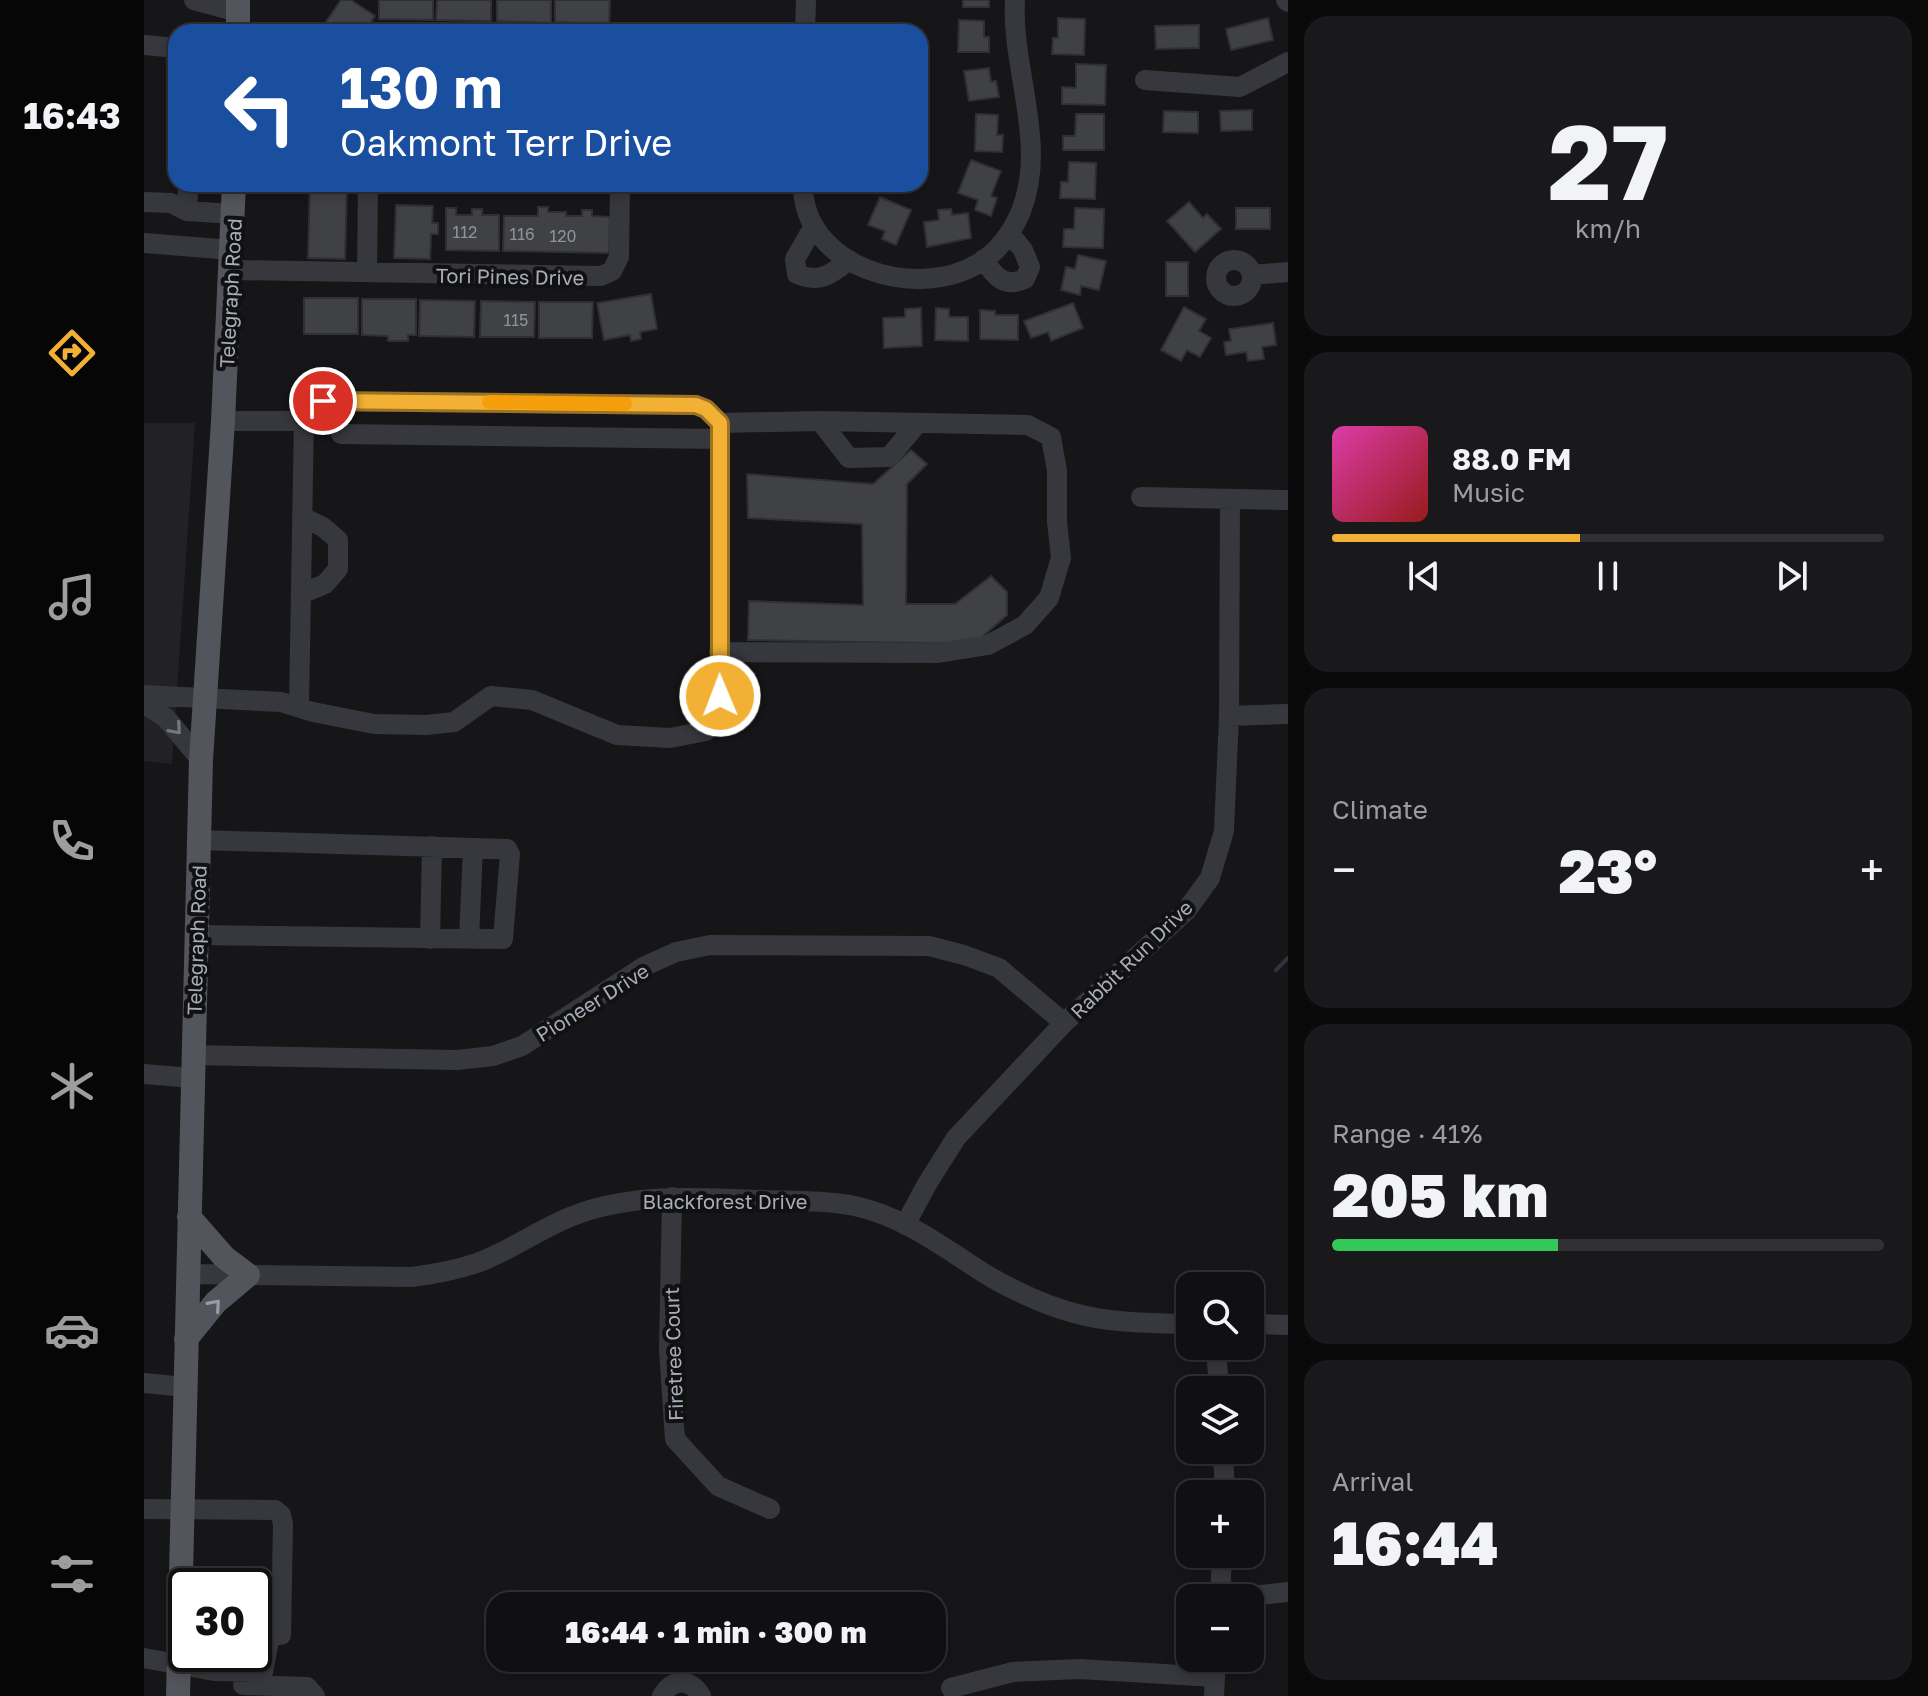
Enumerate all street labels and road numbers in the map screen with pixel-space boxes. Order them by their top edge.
street label: Telegraph Road [214,218,246,368]
street label: Tori Pines Drive [436,263,584,289]
street label: Telegraph Road [181,865,211,1015]
street label: Rabbit Run Drive [1065,895,1197,1023]
street label: Pioneer Drive [531,958,653,1046]
street label: Blackforest Drive [643,1189,807,1213]
street label: Firetree Court [659,1287,687,1421]

